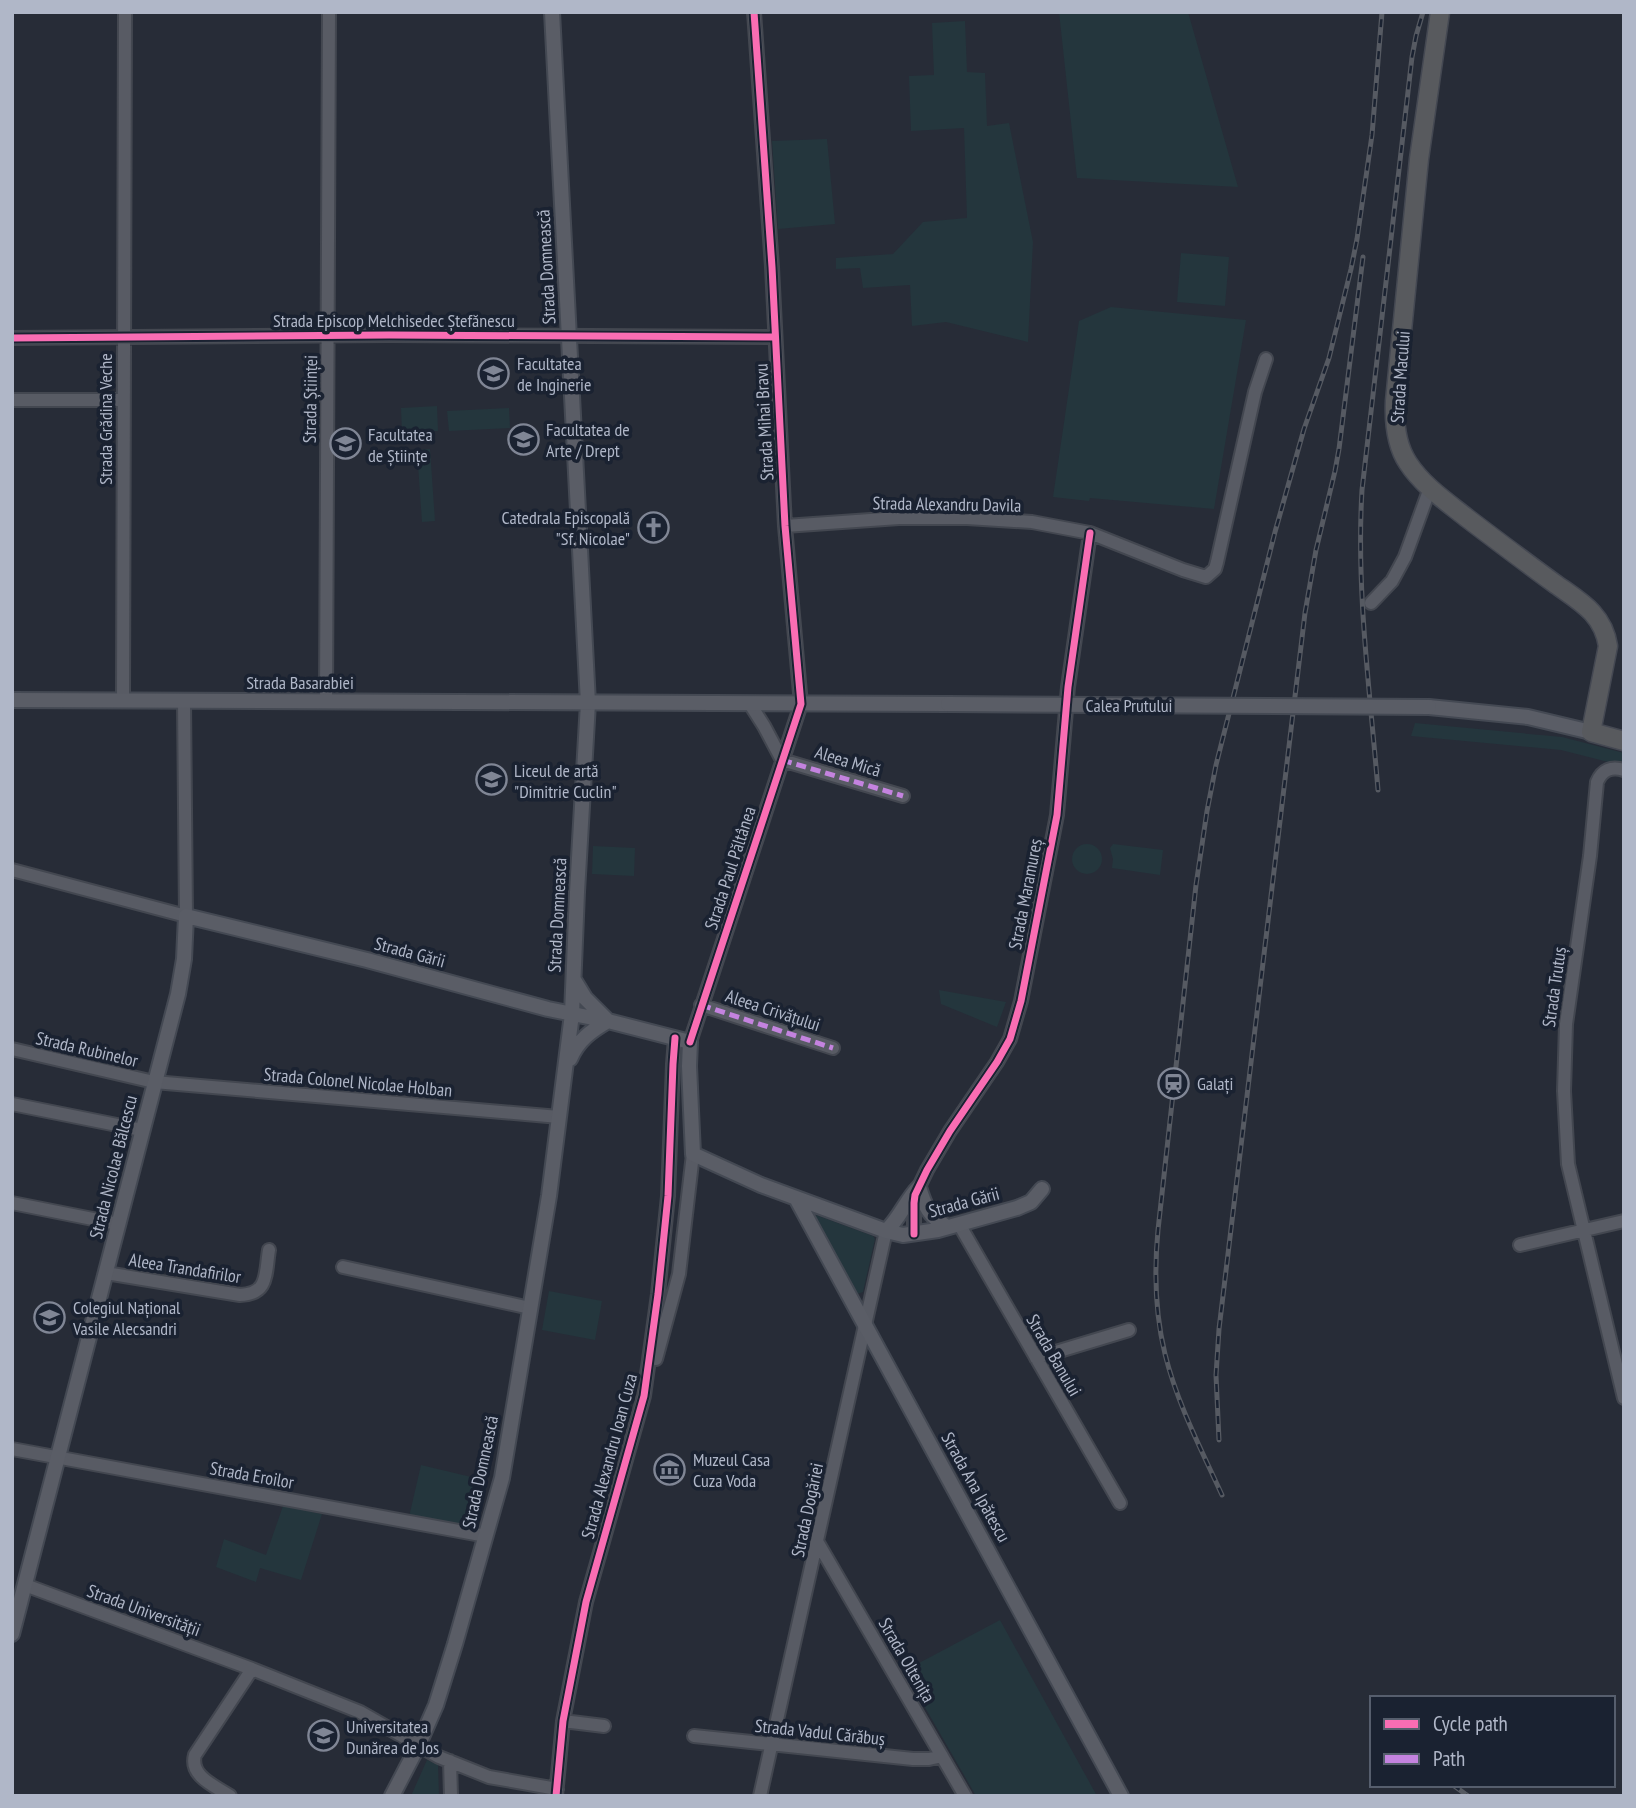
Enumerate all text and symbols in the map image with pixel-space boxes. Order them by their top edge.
street label: Strada Domnească [532,209,560,325]
street label: Strada Episcop Melchisedec Ștefănescu [273,309,515,332]
street label: Strada Macului [1385,330,1415,424]
place label: Facultatea de Inginerie [517,352,591,396]
street label: Strada Grădina Veche [94,353,117,485]
street label: Strada Științei [298,355,322,443]
school or university icon: Facultatea de Inginerie [477,356,511,390]
street label: Strada Mihai Bravu [749,363,779,481]
place label: Facultatea de Arte / Drept [546,418,630,462]
school or university icon: Facultatea de Arte / Drept [506,422,540,456]
place label: Facultatea de Științe [368,423,433,467]
school or university icon: Facultatea de Științe [328,427,362,461]
street label: Strada Alexandru Davila [872,491,1022,517]
place label: Catedrala Episcopală "Sf. Nicolae" [502,506,630,550]
church icon: Catedrala Episcopală "Sf. Nicolae" [636,510,670,544]
street label: Strada Basarabiei [246,671,354,694]
street label: Calea Prutului [1086,694,1172,717]
street label: Aleea Mică [812,740,884,782]
place label: Liceul de artă "Dimitrie Cuclin" [514,759,617,803]
school or university icon: Liceul de artă "Dimitrie Cuclin" [474,763,508,797]
street label: Strada Paul Păltânea [699,803,761,933]
street label: Strada Maramureș [1003,837,1047,951]
street label: Strada Domnească [543,857,571,973]
street label: Strada Gării [372,932,448,972]
street label: Strada Trutuș [1537,945,1571,1029]
street label: Aleea Crivățului [723,984,823,1036]
street label: Strada Rubinelor [34,1026,140,1072]
street label: Strada Colonel Nicolae Holban [263,1062,453,1102]
station icon: Galați [1157,1066,1191,1100]
place label: Galați [1197,1072,1233,1095]
street label: Strada Nicolae Bălcescu [84,1093,142,1241]
street label: Strada Gării [926,1182,1002,1222]
street label: Aleea Trandafirilor [127,1248,243,1288]
place label: Colegiul Național Vasile Alecsandri [72,1296,181,1340]
school or university icon: Colegiul Național Vasile Alecsandri [33,1300,67,1334]
street label: Strada Banului [1021,1310,1087,1400]
street label: Strada Alexandru Ioan Cuza [576,1371,642,1541]
street label: Strada Domnească [457,1413,503,1531]
street label: Strada Ana Ipătescu [936,1428,1016,1546]
place label: Muzeul Casa Cuza Voda [693,1448,770,1492]
museum icon: Muzeul Casa Cuza Voda [653,1452,687,1486]
street label: Strada Eroilor [208,1456,296,1494]
street label: Strada Dogăriei [786,1461,828,1559]
street label: Strada Universității [84,1579,204,1641]
street label: Strada Oltenița [874,1614,940,1706]
legend [1370,1696,1615,1787]
text: Cycle path [1433,1710,1508,1737]
street label: Strada Vadul Cărăbuș [754,1714,886,1750]
place label: Universitatea Dunărea de Jos [346,1715,439,1759]
school or university icon: Universitatea Dunărea de Jos [306,1719,340,1753]
text: Path [1433,1745,1465,1772]

